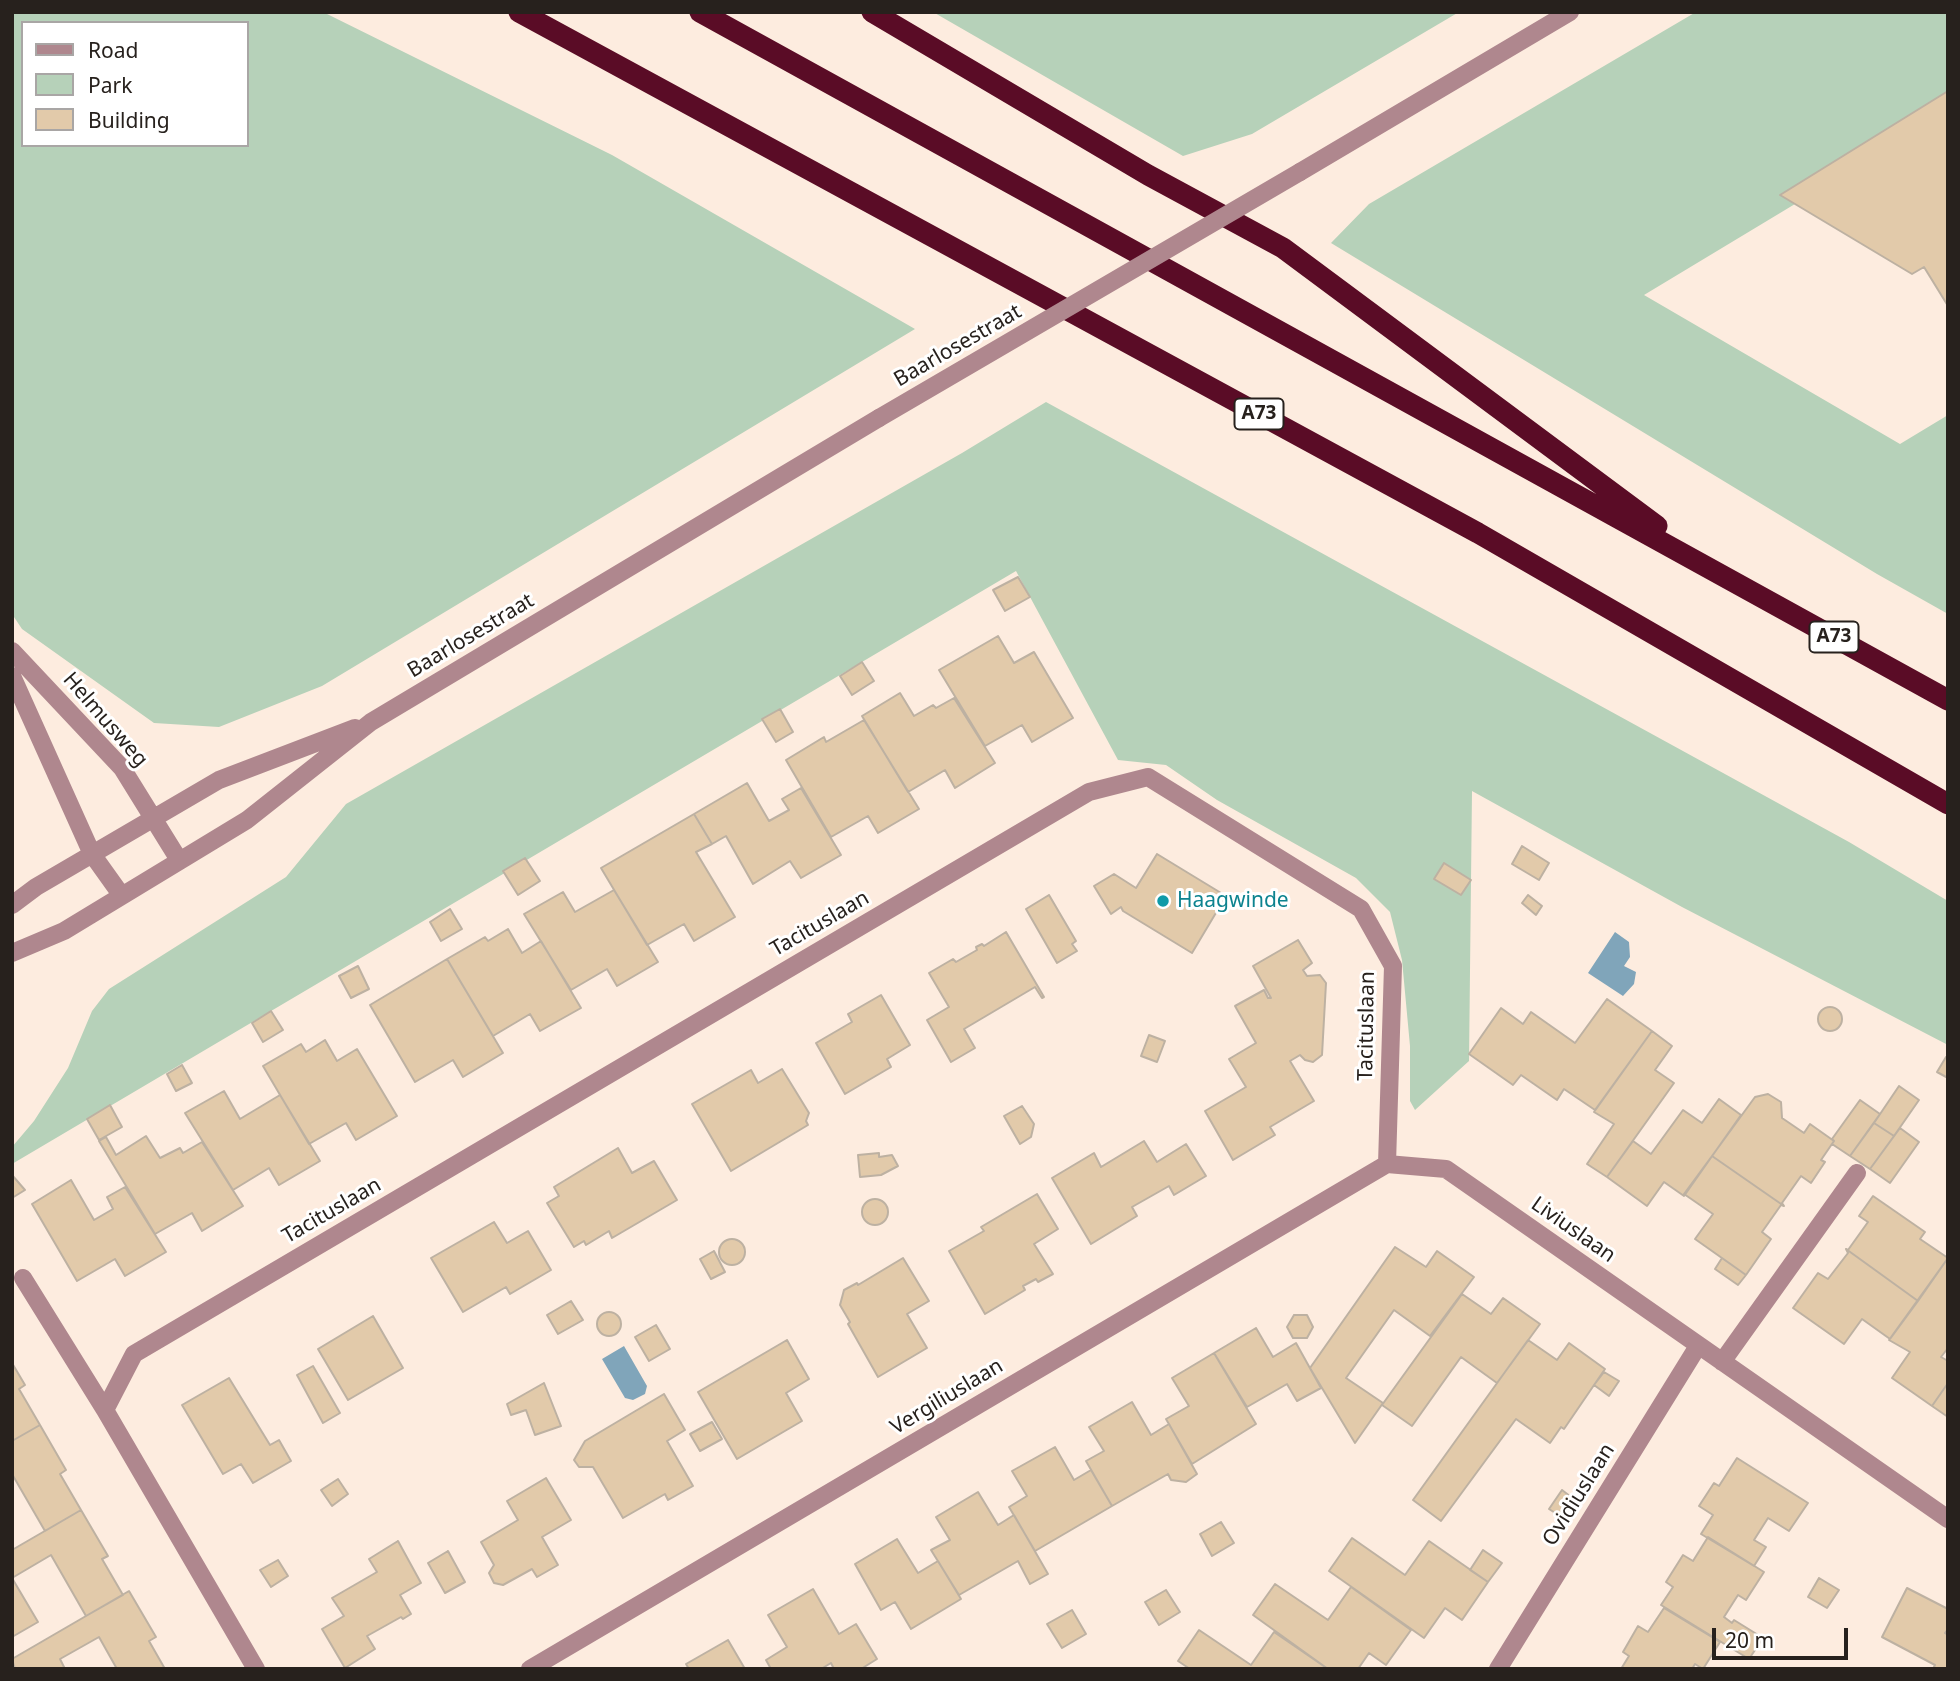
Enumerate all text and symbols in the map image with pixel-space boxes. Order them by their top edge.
legend [21,21,248,147]
text: Road [88,36,138,64]
text: Park [88,71,132,99]
text: Building [88,106,170,134]
street label: Baarlosestraat [890,299,1026,393]
road number: A73 [1234,398,1284,430]
street label: Baarlosestraat [403,588,539,684]
road number: A73 [1810,622,1858,652]
street label: Helmusweg [57,668,153,772]
street label: Tacituslaan [766,886,874,962]
place label: Haagwinde [1177,888,1289,914]
marker: Haagwinde [1155,893,1171,909]
street label: Tacituslaan [1353,971,1381,1081]
street label: Tacituslaan [278,1173,386,1249]
street label: Liviuslaan [1526,1192,1620,1268]
street label: Vergiliuslaan [886,1354,1008,1440]
street label: Ovidiuslaan [1538,1439,1620,1551]
scale bar [1715,1614,1852,1658]
text: 20 m [1725,1626,1774,1654]

